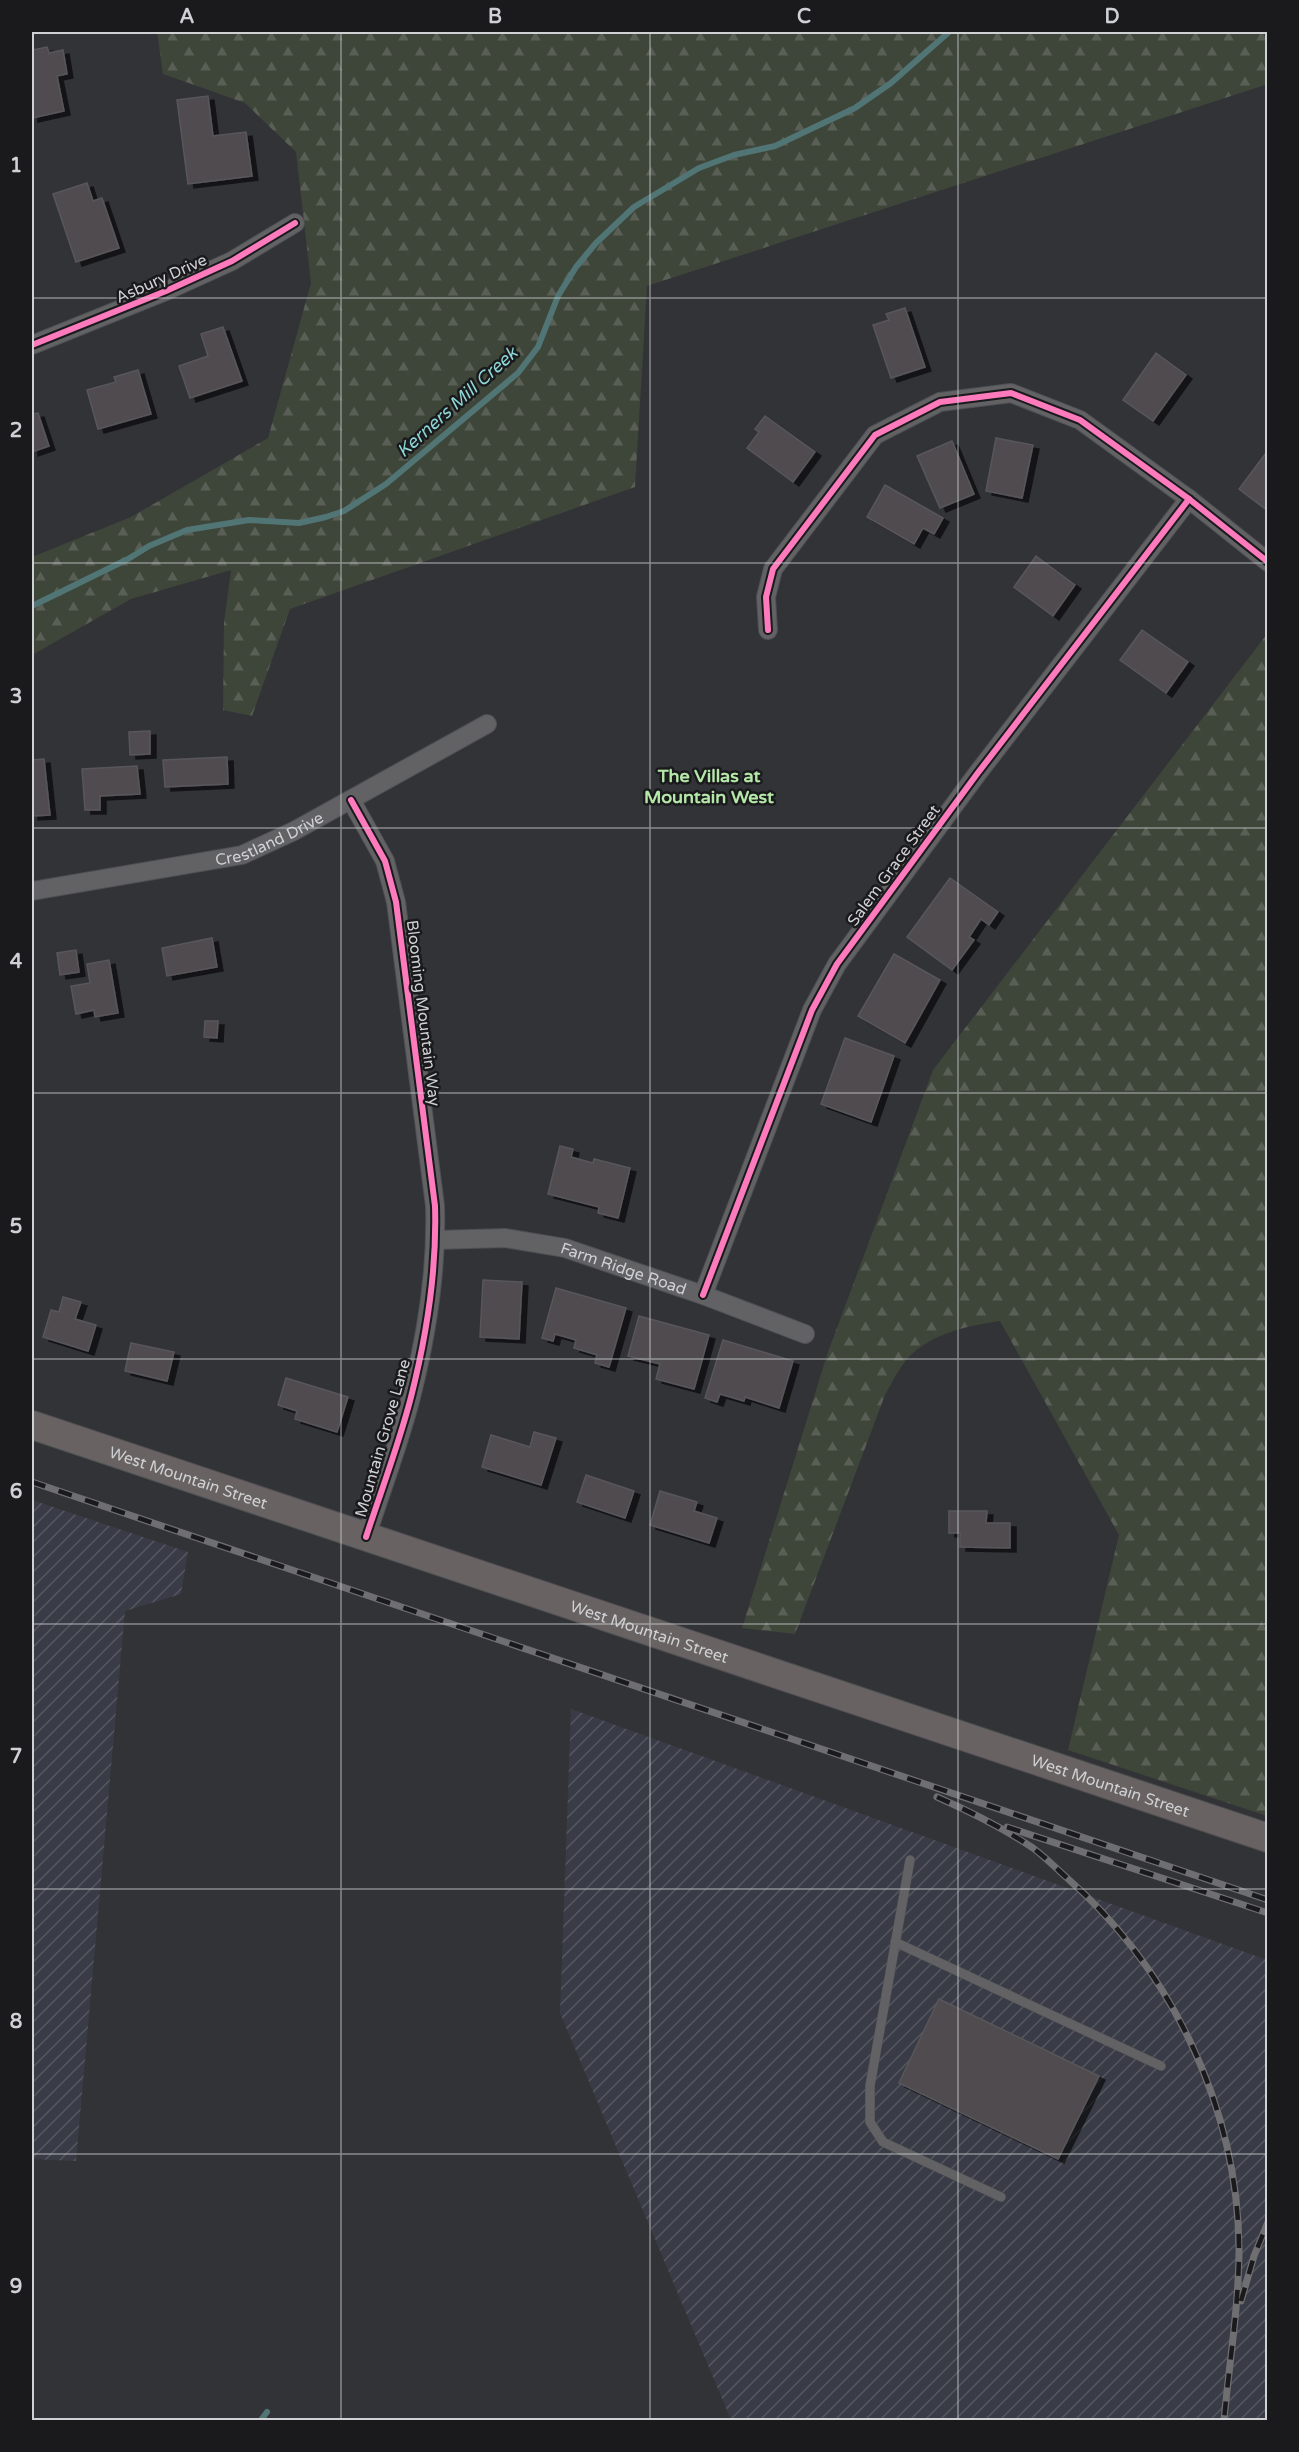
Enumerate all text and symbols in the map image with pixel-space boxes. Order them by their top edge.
text: A [180,5,195,29]
text: B [488,5,502,29]
text: C [797,5,811,29]
text: D [1104,5,1120,29]
text: 1 [10,154,22,178]
street label: Asbury Drive [113,250,210,308]
water label: Kerners Mill Creek [392,341,523,462]
text: 2 [10,419,22,443]
text: 3 [10,685,22,709]
district label: The Villas at Mountain West [644,765,774,808]
street label: Salem Grace Street [843,801,945,930]
street label: Crestland Drive [214,808,327,870]
street label: Blooming Mountain Way [402,919,444,1108]
text: 4 [10,950,23,974]
text: 5 [10,1215,22,1239]
street label: Farm Ridge Road [558,1238,689,1300]
street label: Mountain Grove Lane [351,1357,415,1520]
street label: West Mountain Street [107,1443,270,1514]
text: 6 [10,1480,22,1504]
street label: West Mountain Street [567,1597,731,1668]
text: 7 [10,1745,22,1769]
street label: West Mountain Street [1028,1751,1192,1822]
text: 8 [10,2010,22,2034]
text: 9 [10,2275,22,2299]

